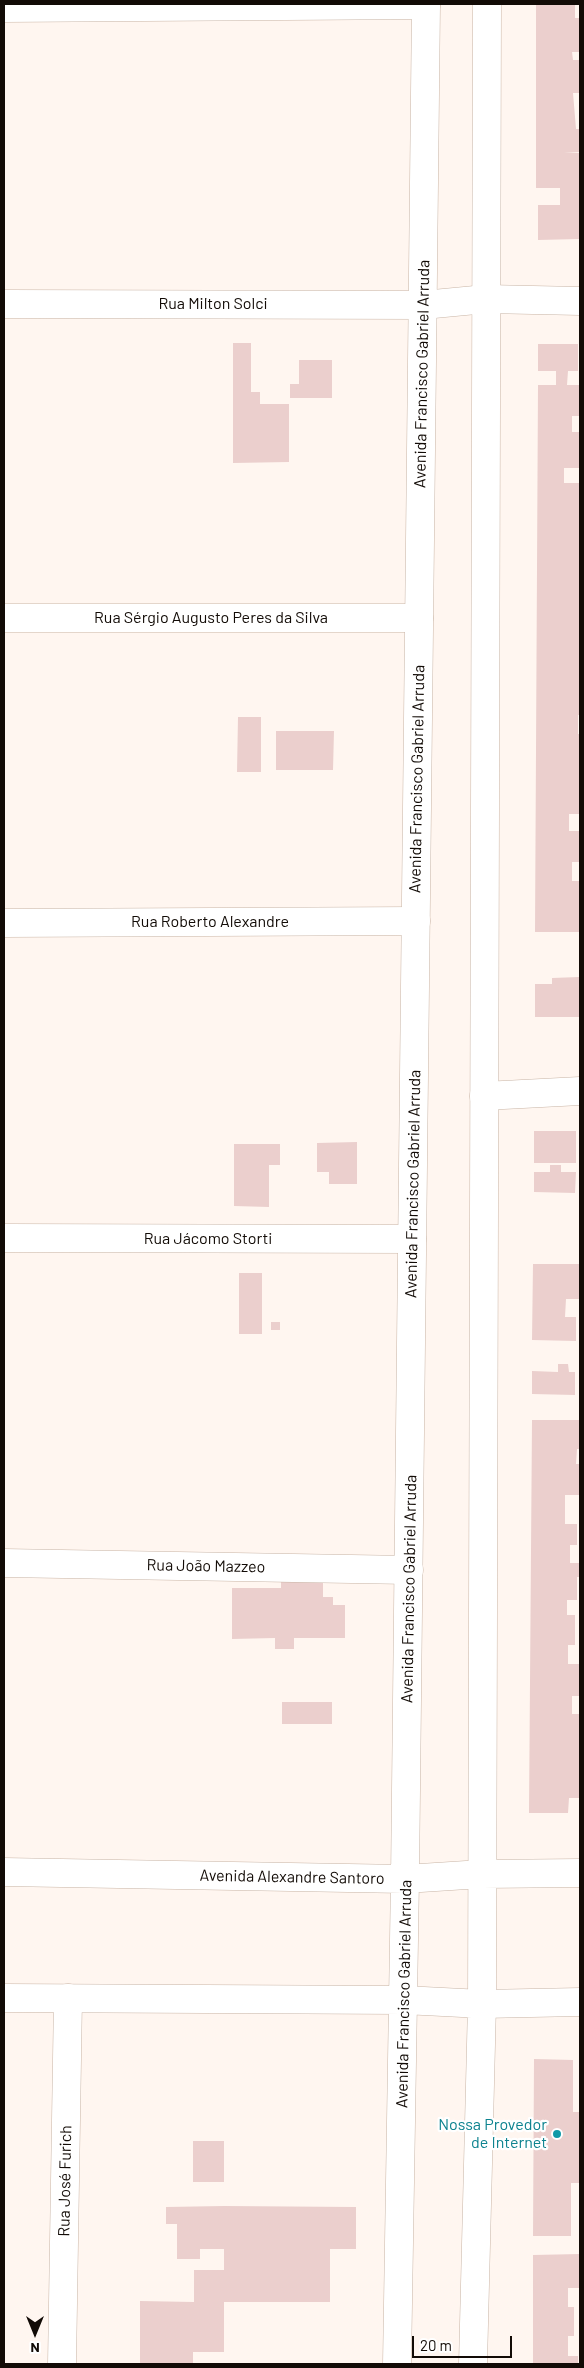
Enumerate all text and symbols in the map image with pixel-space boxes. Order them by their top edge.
street label: Avenida Francisco Gabriel Arruda [410,260,434,488]
street label: Rua Milton Solci [158,294,268,314]
street label: Rua Sérgio Augusto Peres da Silva [94,608,328,628]
street label: Avenida Francisco Gabriel Arruda [405,665,429,893]
street label: Rua Roberto Alexandre [131,912,289,932]
street label: Avenida Francisco Gabriel Arruda [401,1070,425,1298]
street label: Rua Jácomo Storti [144,1229,272,1249]
street label: Avenida Francisco Gabriel Arruda [397,1475,421,1703]
street label: Rua João Mazzeo [146,1555,266,1577]
street label: Avenida Alexandre Santoro [199,1866,385,1888]
street label: Avenida Francisco Gabriel Arruda [392,1880,416,2108]
place label: Nossa Provedor de Internet [438,2115,547,2153]
street label: Rua José Furich [54,2125,76,2237]
marker: Nossa Provedor de Internet [551,2128,563,2140]
north arrow [10,2308,60,2358]
scale bar [414,2326,514,2358]
text: 20 m [420,2336,452,2354]
text: N [30,2340,40,2357]

